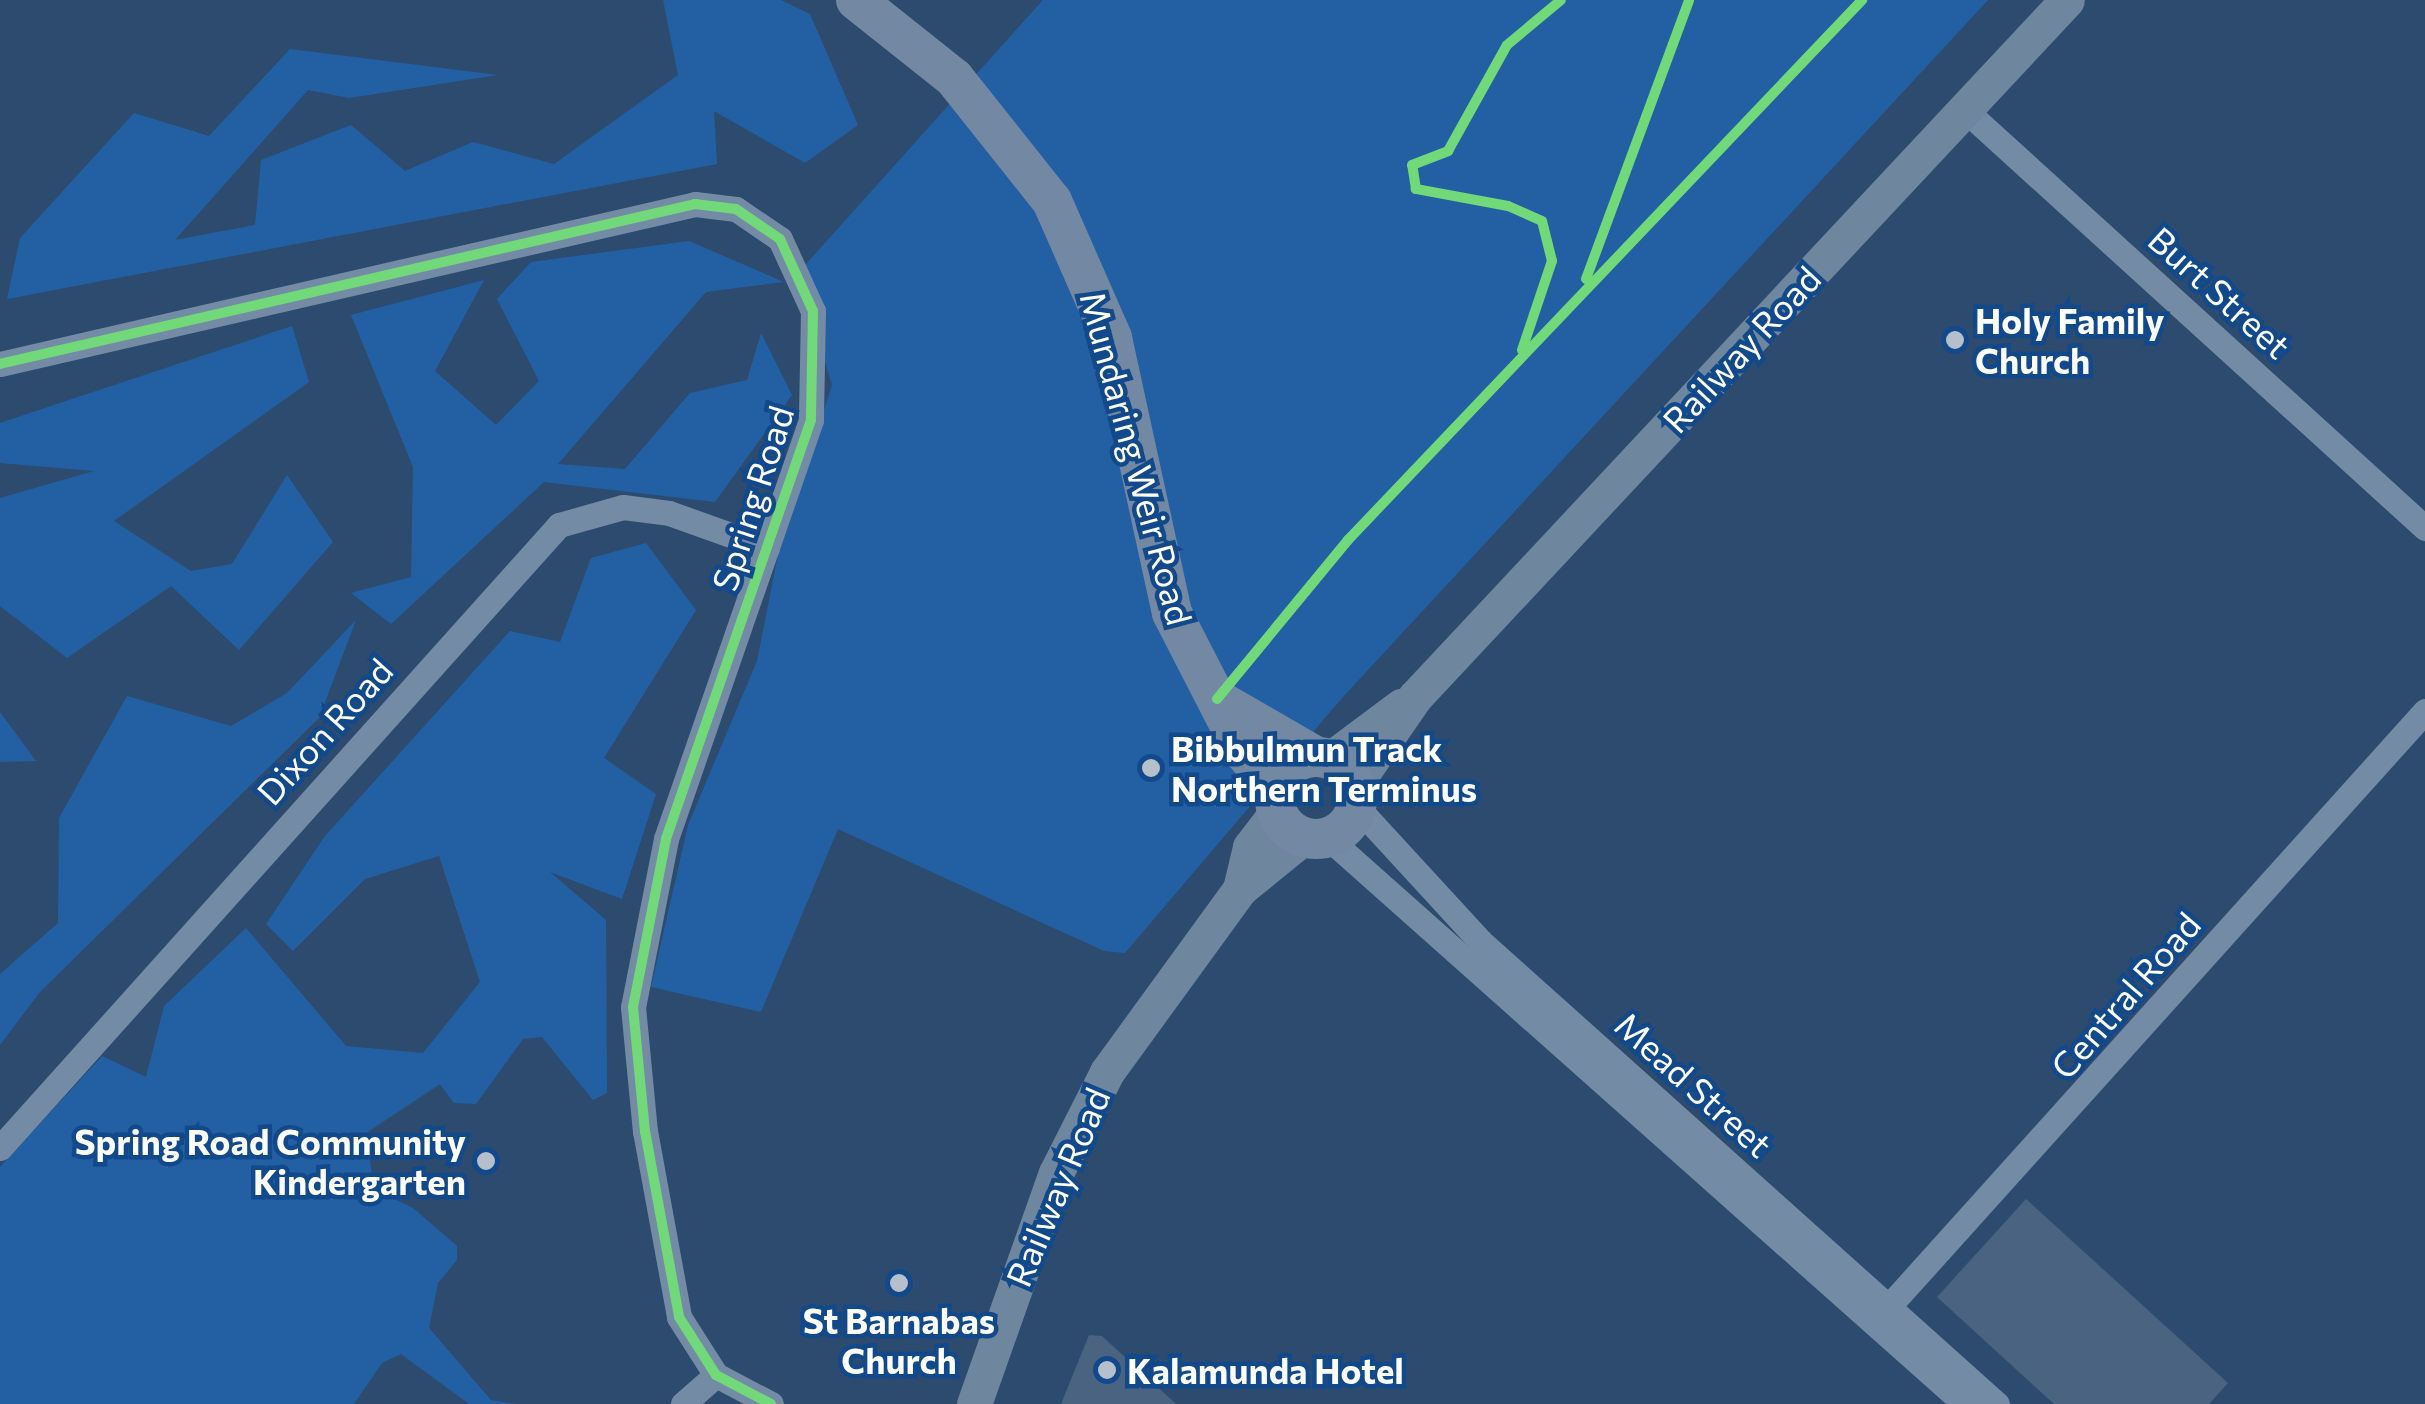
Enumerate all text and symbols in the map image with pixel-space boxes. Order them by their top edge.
street label: Burt Street [2141,217,2299,367]
street label: Railway Road [1653,257,1829,441]
street label: Mundaring Weir Road [1072,287,1202,629]
place label: Holy Family Church [1975,299,2165,381]
marker: Holy Family Church [1944,329,1966,351]
street label: Spring Road [702,400,802,596]
street label: Dixon Road [248,649,400,813]
place label: Bibbulmun Track Northern Terminus [1171,727,1477,809]
marker: Bibbulmun Track Northern Terminus [1140,757,1162,779]
street label: Central Road [2042,903,2208,1087]
street label: Mead Street [1607,1003,1781,1165]
street label: Railway Road [996,1081,1118,1293]
place label: Spring Road Community Kindergarten [75,1120,466,1202]
marker: Spring Road Community Kindergarten [475,1150,497,1172]
marker: St Barnabas Church [888,1272,910,1294]
place label: St Barnabas Church [803,1299,995,1381]
place label: Kalamunda Hotel [1127,1349,1404,1391]
marker: Kalamunda Hotel [1096,1359,1118,1381]

